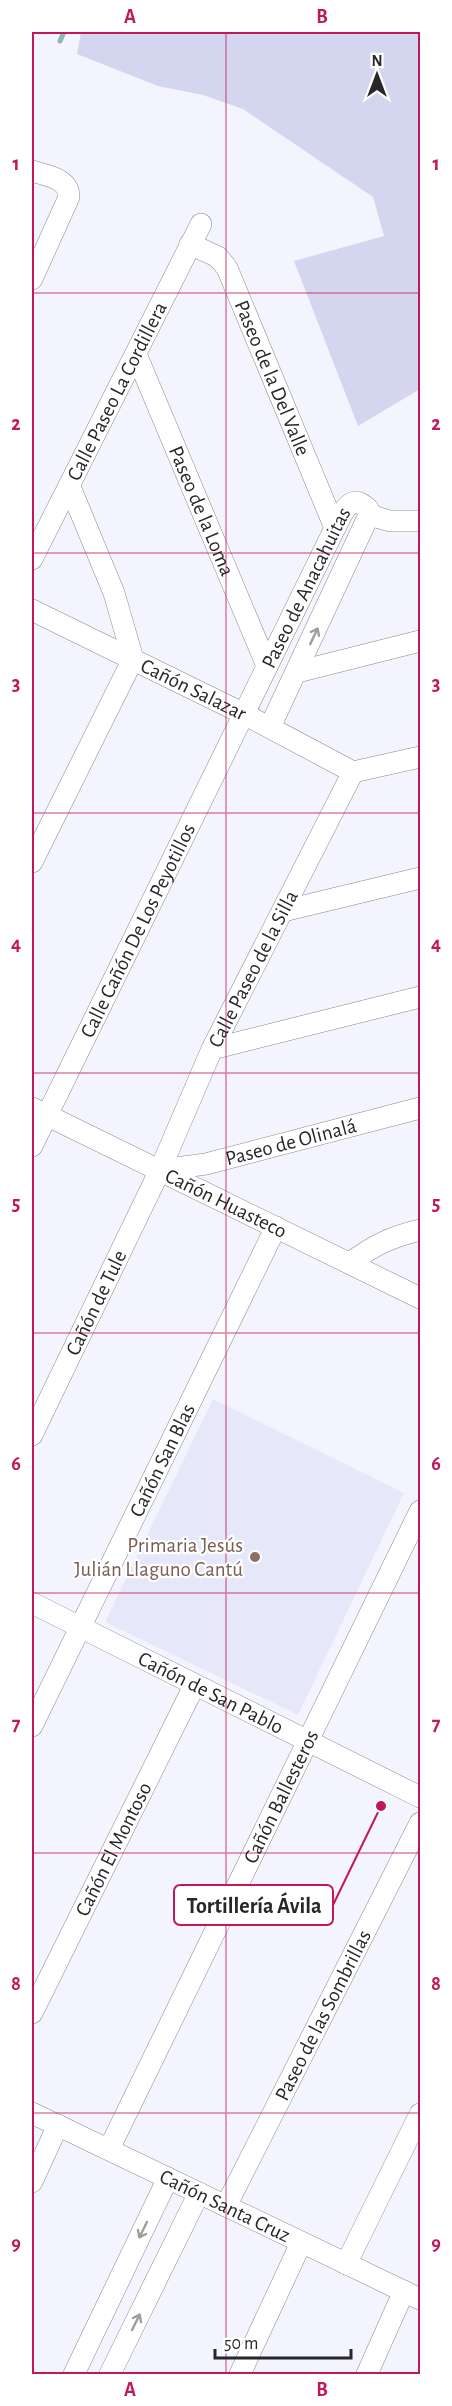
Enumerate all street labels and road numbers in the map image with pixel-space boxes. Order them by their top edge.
street label: Paseo de la Del Valle [231,297,314,459]
street label: Calle Paseo La Cordillera [63,298,171,484]
street label: Paseo de la Loma [165,443,238,579]
street label: Paseo de Anacahuitas [258,503,355,672]
street label: Cañón Salazar [137,655,250,725]
street label: Calle Cañón De Los Peyotillos [77,820,199,1041]
street label: Calle Paseo de la Silla [205,887,302,1051]
street label: Paseo de Olinalá [223,1115,359,1169]
street label: Cañón Huasteco [162,1165,290,1242]
street label: Cañón de Tule [62,1247,131,1359]
street label: Cañón San Blas [126,1400,199,1520]
street label: Cañón de San Pablo [135,1648,287,1738]
street label: Cañón Ballesteros [240,1727,323,1867]
street label: Cañón El Montoso [72,1779,156,1919]
street label: Paseo de las Sombrillas [271,1927,375,2104]
street label: Cañón Santa Cruz [156,2166,293,2246]

